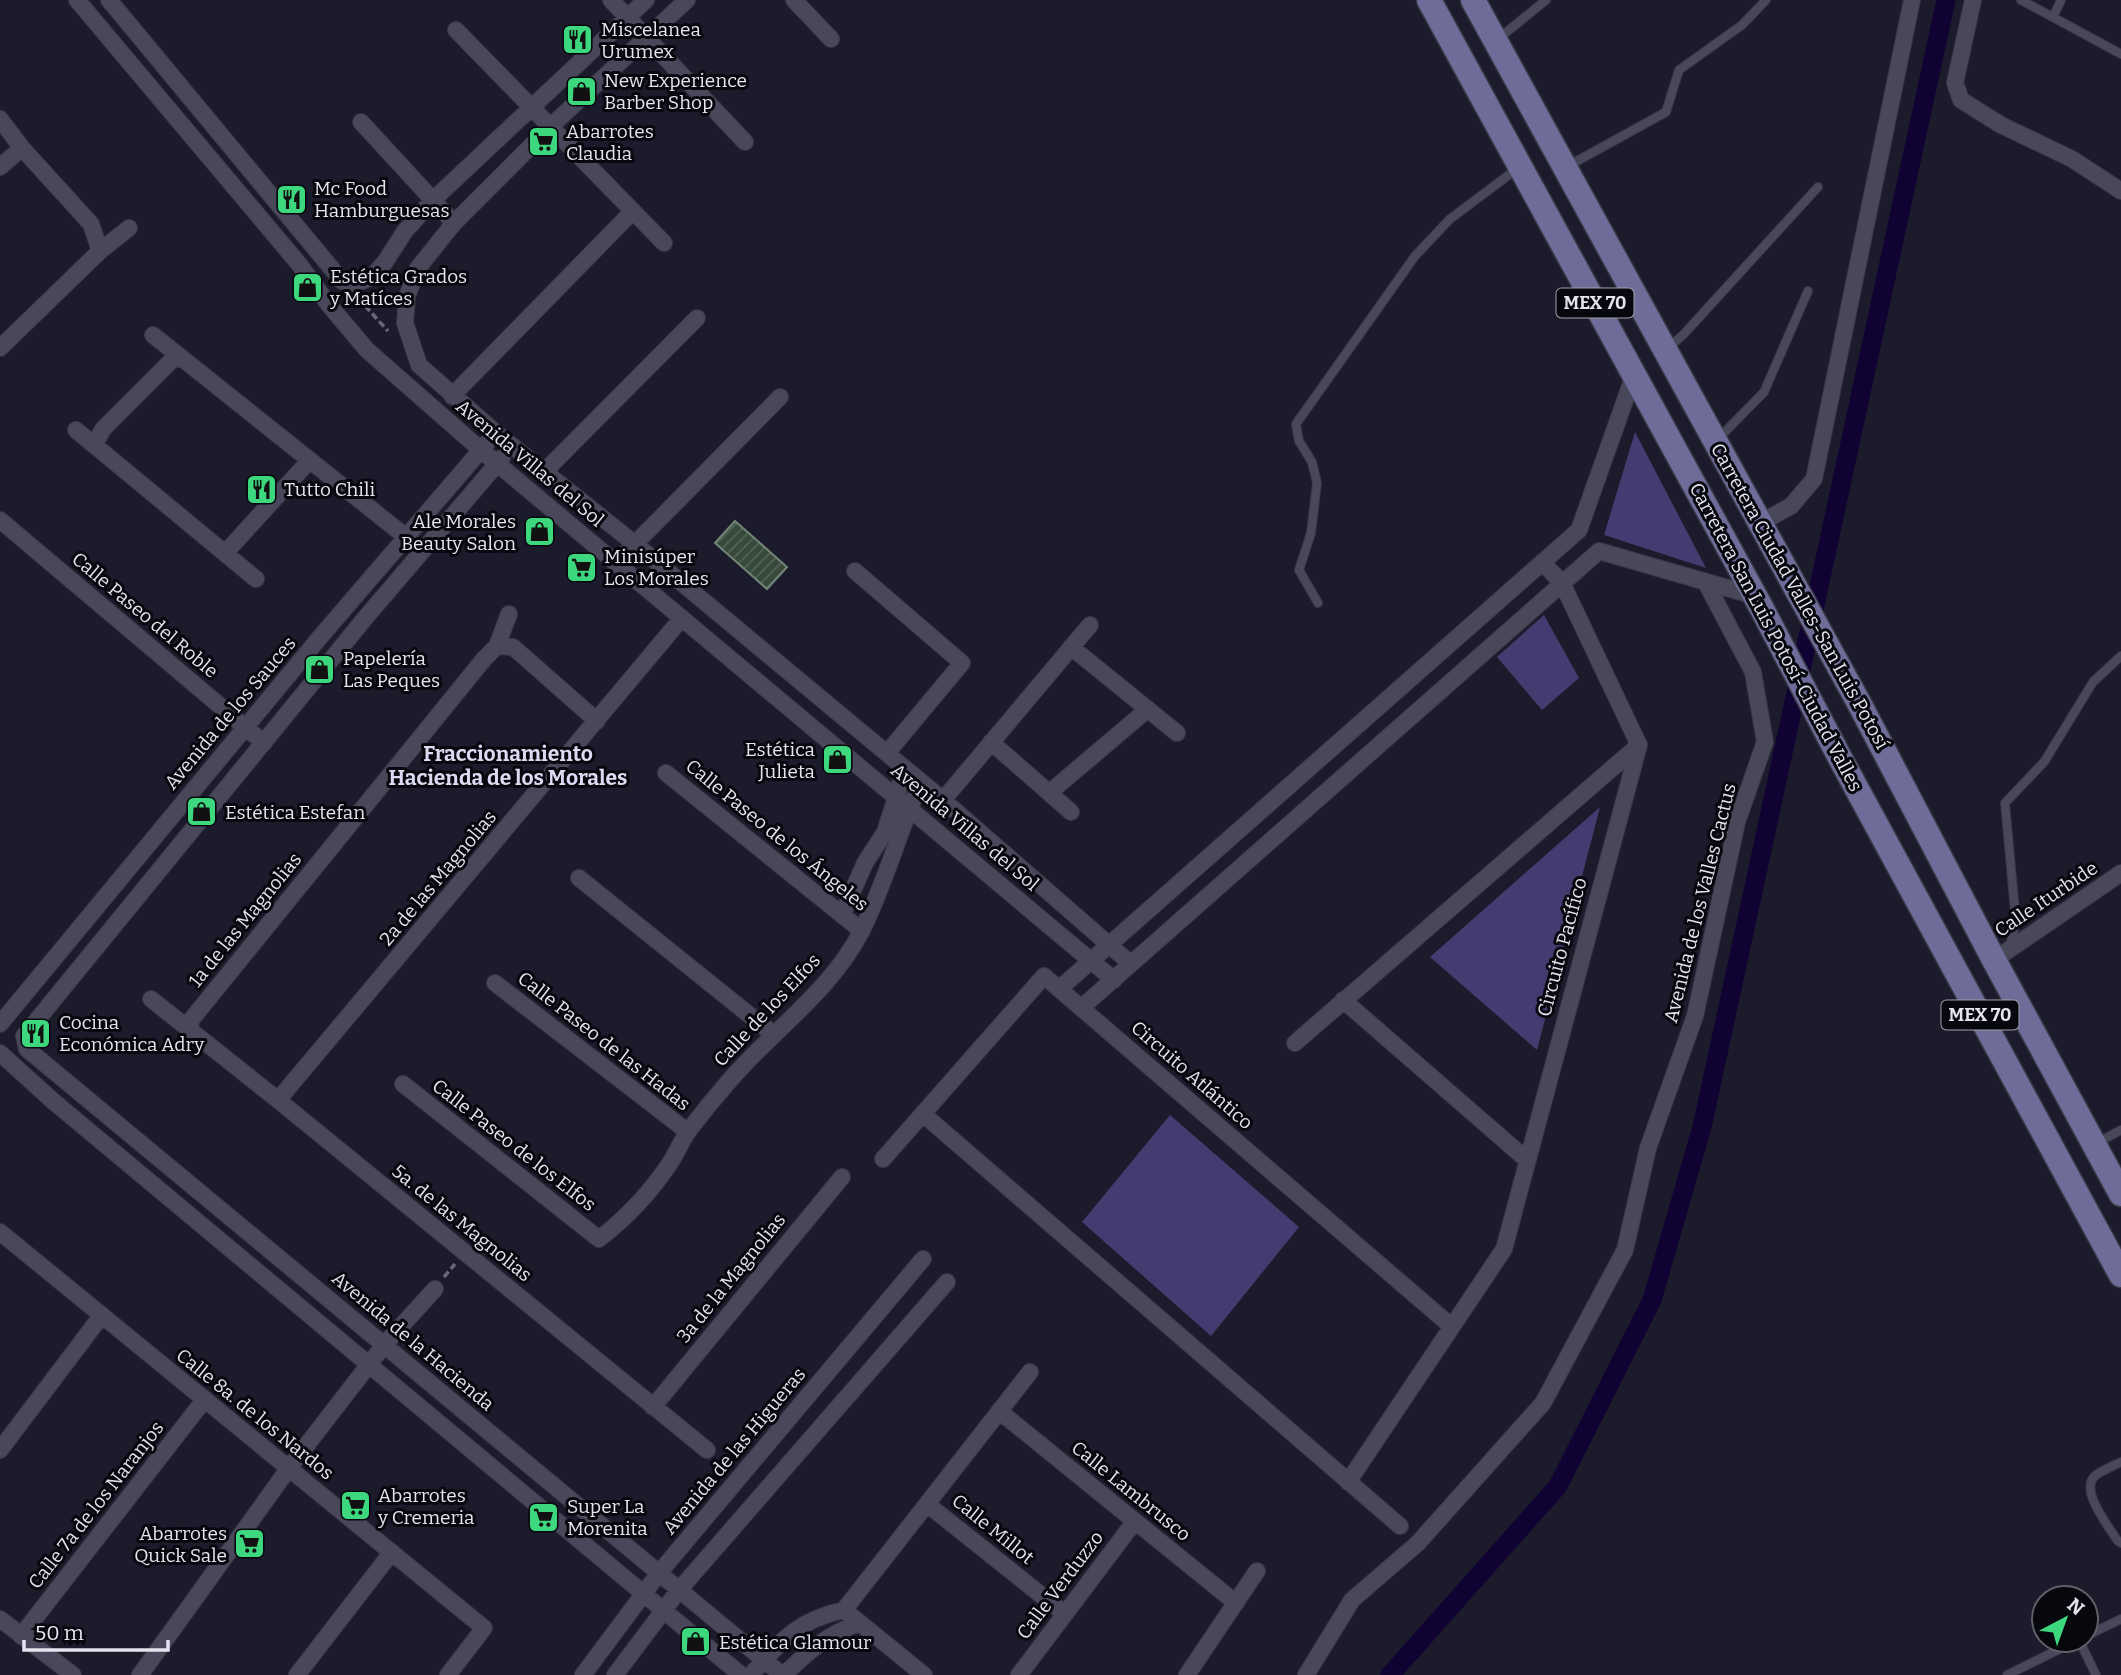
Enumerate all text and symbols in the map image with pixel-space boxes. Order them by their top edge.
place label: Miscelanea Urumex [601,18,701,63]
restaurant icon: Miscelanea Urumex [561,23,595,57]
place label: New Experience Barber Shop [604,69,747,114]
shop icon: New Experience Barber Shop [564,74,598,108]
place label: Abarrotes Claudia [566,120,654,165]
supermarket icon: Abarrotes Claudia [526,125,560,159]
place label: Mc Food Hamburguesas [314,177,449,222]
restaurant icon: Mc Food Hamburguesas [274,182,308,216]
place label: Estética Grados y Matíces [329,265,467,310]
shop icon: Estética Grados y Matíces [290,270,324,304]
road number: MEX 70 [1556,288,1634,318]
street label: Avenida Villas del Sol [451,394,609,532]
street label: Carretera Ciudad Valles-San Luis Potosí [1706,439,1894,753]
restaurant icon: Tutto Chili [244,472,278,506]
place label: Tutto Chili [284,478,375,501]
street label: Carretera San Luis Potosí-Ciudad Valles [1685,479,1867,795]
place label: Ale Morales Beauty Salon [401,510,516,555]
shop icon: Ale Morales Beauty Salon [522,515,556,549]
place label: Minisúper Los Morales [604,545,709,590]
street label: Calle Paseo del Roble [67,547,223,683]
supermarket icon: Minisúper Los Morales [564,550,598,584]
street label: Avenida de los Sauces [159,632,301,794]
place label: Papelería Las Peques [343,647,440,692]
shop icon: Papelería Las Peques [303,652,337,686]
place label: Estética Julieta [745,738,816,783]
district label: Fraccionamiento Hacienda de los Morales [389,741,627,791]
shop icon: Estética Julieta [821,743,855,777]
street label: Calle Paseo de los Ángeles [681,754,873,916]
street label: Avenida Villas del Sol [886,758,1044,896]
street label: Avenida de los Valles Cactus [1659,781,1741,1025]
shop icon: Estética Estefan [185,795,219,829]
place label: Estética Estefan [225,801,365,824]
street label: 2a de las Magnolias [375,806,501,950]
street label: 1a de las Magnolias [184,848,306,992]
street label: Calle Iturbide [1990,856,2102,942]
street label: Circuito Pacífico [1532,875,1592,1019]
street label: Calle de los Elfos [709,949,825,1071]
street label: Calle Paseo de las Hadas [513,967,695,1115]
road number: MEX 70 [1941,1000,2018,1030]
place label: Cocina Económica Adry [59,1011,205,1056]
restaurant icon: Cocina Económica Adry [19,1016,53,1050]
street label: Circuito Atlántico [1126,1016,1258,1134]
street label: Calle Paseo de los Elfos [428,1074,600,1216]
street label: 5a. de las Magnolias [387,1160,537,1286]
street label: 3a de la Magnolias [672,1209,790,1347]
street label: Avenida de la Hacienda [327,1266,499,1416]
street label: Calle 8a. de los Nardos [172,1343,338,1485]
street label: Avenida de las Higueras [658,1363,810,1539]
street label: Calle 7a de los Naranjos [23,1417,169,1593]
street label: Calle Lambrusco [1067,1436,1195,1546]
place label: Abarrotes y Cremeria [377,1484,475,1529]
supermarket icon: Abarrotes y Cremeria [338,1489,372,1523]
street label: Calle Millot [947,1489,1039,1569]
place label: Super La Morenita [567,1495,648,1540]
supermarket icon: Super La Morenita [527,1500,561,1534]
place label: Abarrotes Quick Sale [134,1522,227,1567]
street label: Calle Verduzzo [1012,1526,1108,1644]
supermarket icon: Abarrotes Quick Sale [233,1527,267,1561]
north arrow [2030,1584,2100,1654]
text: N [2063,1593,2089,1620]
scale bar [24,1608,168,1652]
text: 50 m [35,1620,84,1646]
shop icon: Estética Glamour [679,1625,713,1659]
place label: Estética Glamour [719,1631,872,1654]

